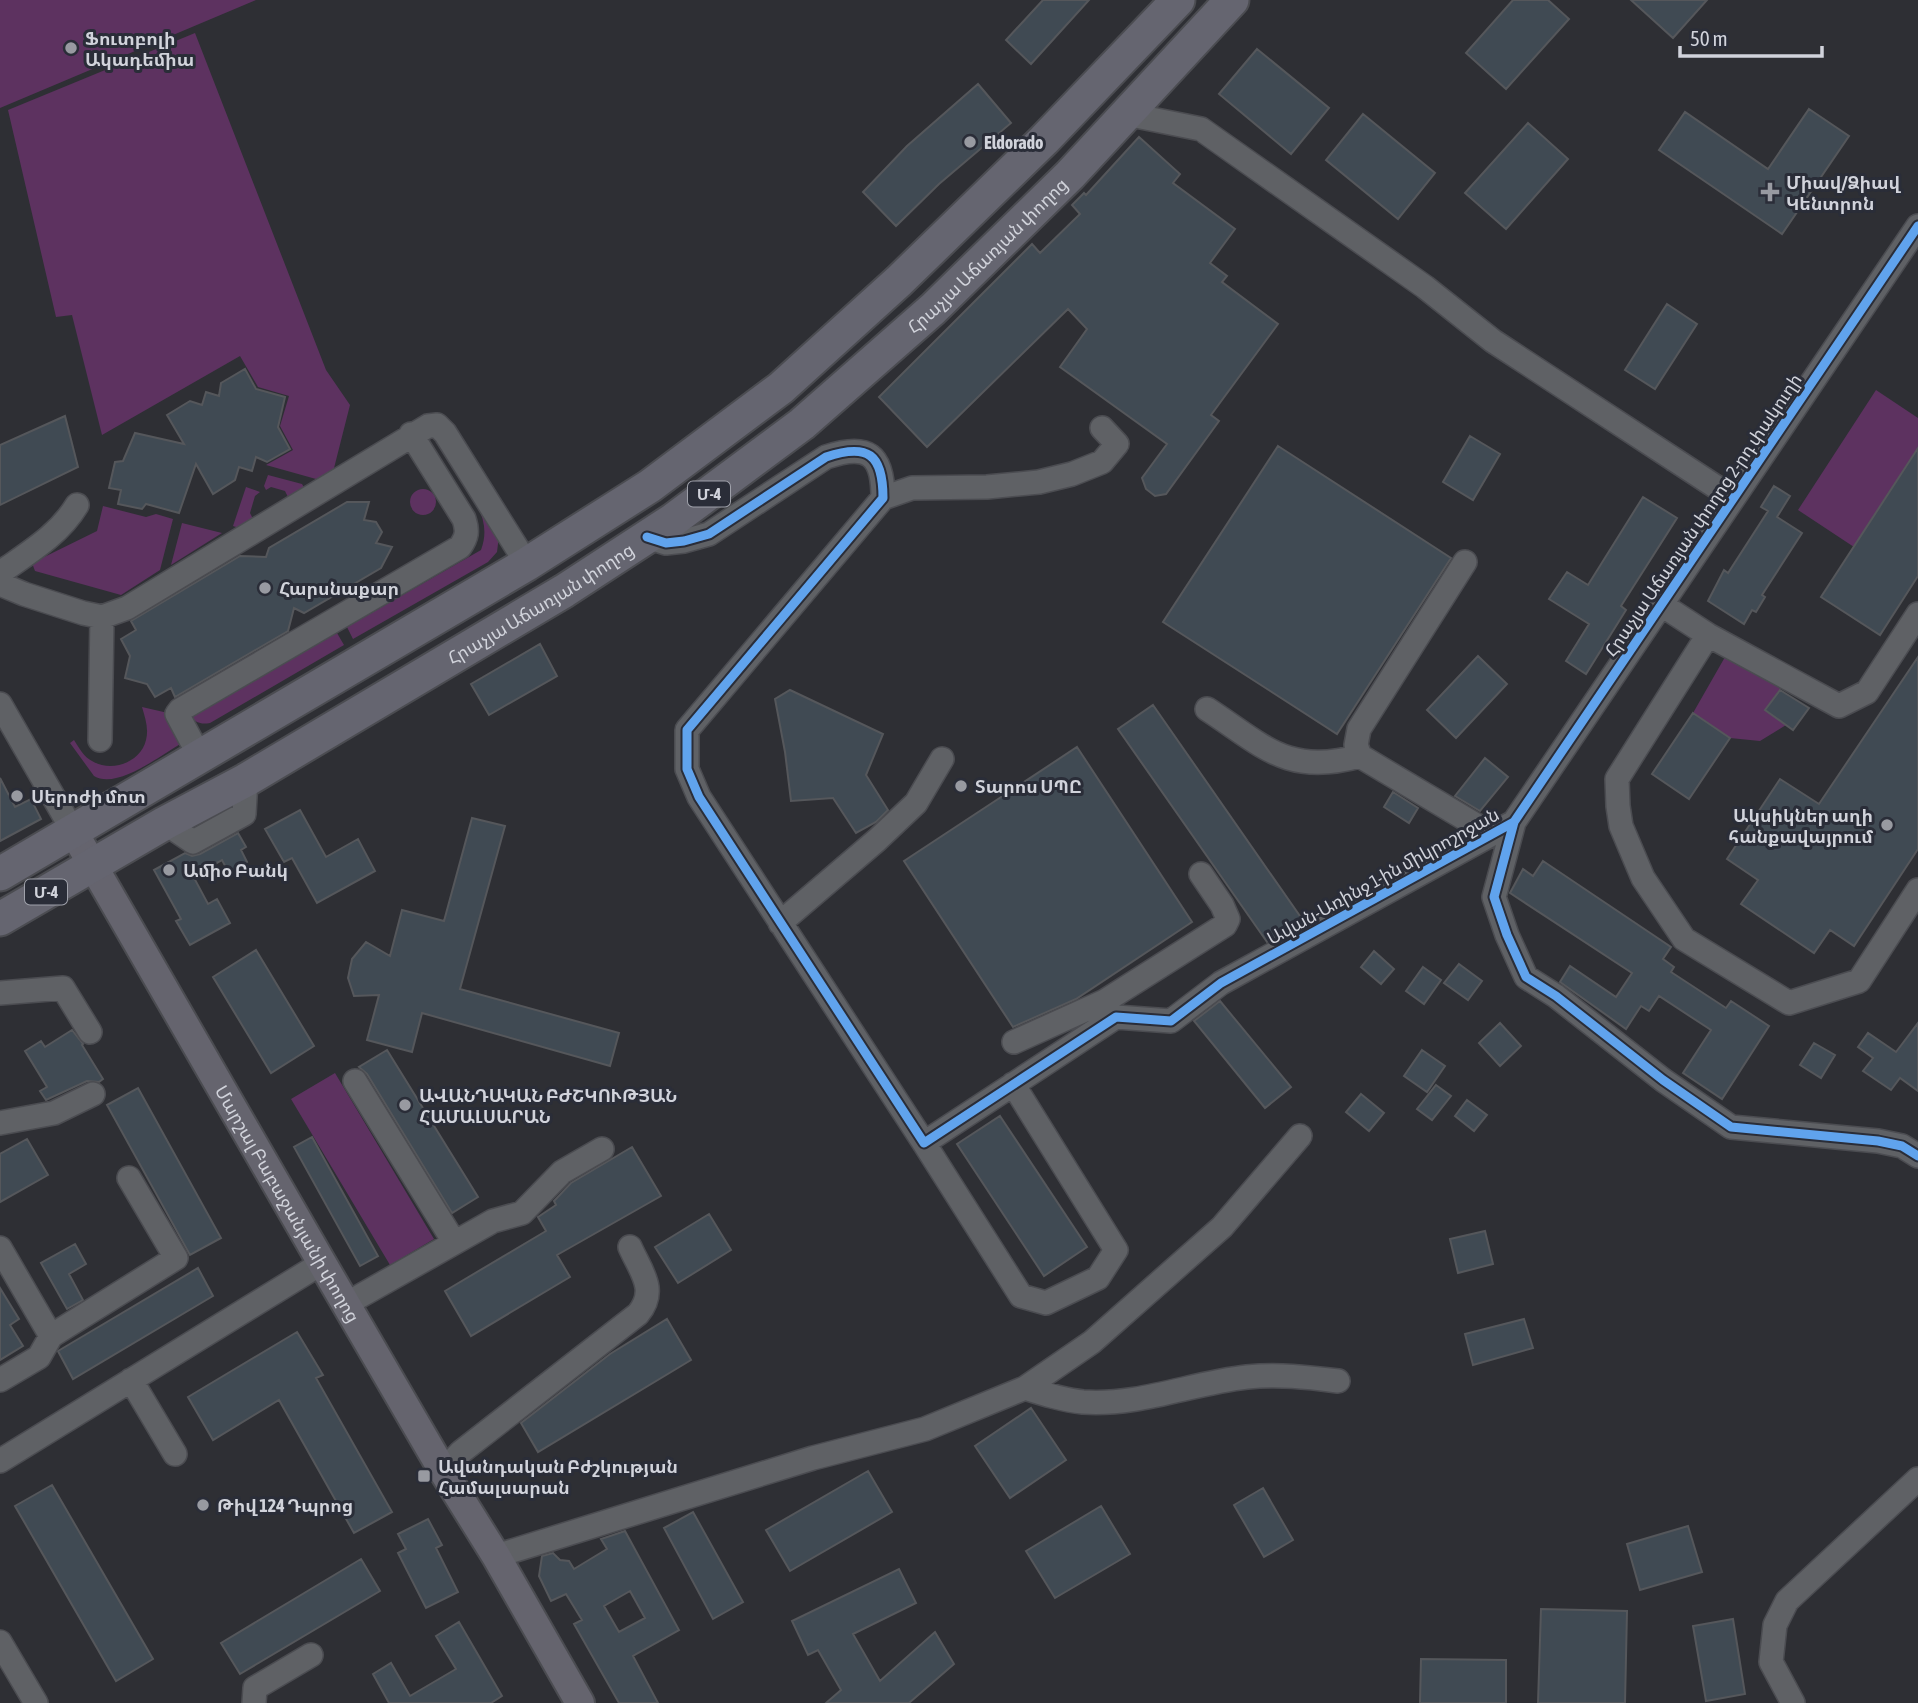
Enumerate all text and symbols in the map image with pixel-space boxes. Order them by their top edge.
scale bar [1680,14,1822,58]
text: 50 m [1690,26,1728,50]
place label: Ֆուտբոլի Ակադեմիա [85,28,194,70]
marker: Ֆուտբոլի Ակադեմիա [63,40,79,56]
place label: Eldorado [984,132,1044,153]
marker: Eldorado [962,134,978,150]
place label: Միավ/Ձիավ Կենտրոն [1786,172,1902,214]
street label: Հրաչյա Աճառյան փողոց [903,173,1072,337]
marker: Միավ/Ձիավ Կենտրոն [1760,182,1780,202]
street label: Հրաչյա Աճառյան փողոց 2-րդ փակուղի [1600,369,1806,661]
road number: Մ-4 [688,481,730,506]
street label: Հրաչյա Աճառյան փողոց [444,538,637,668]
place label: Հարսնաքար [279,578,399,599]
marker: Հարսնաքար [257,580,273,596]
place label: Տարոս ՍՊԸ [975,776,1082,797]
marker: Տարոս ՍՊԸ [953,778,969,794]
place label: Սերոժի մոտ [31,786,146,807]
marker: Սերոժի մոտ [9,788,25,804]
street label: Ավան-Առինջ 1-ին միկրոշրջան [1263,803,1503,949]
place label: Ակսիկներ աղի հանքավայրում [1728,805,1873,847]
marker: Ակսիկներ աղի հանքավայրում [1879,817,1895,833]
place label: Ամիօ Բանկ [183,860,288,881]
marker: Ամիօ Բանկ [161,862,177,878]
road number: Մ-4 [25,880,67,904]
street label: Մարշալ Բաբաջանյանի փողոց [211,1081,365,1326]
place label: ԱՎԱՆԴԱԿԱՆ ԲԺՇԿՈՒԹՅԱՆ ՀԱՄԱԼՍԱՐԱՆ [419,1085,677,1127]
marker: ԱՎԱՆԴԱԿԱՆ ԲԺՇԿՈՒԹՅԱՆ ՀԱՄԱԼՍԱՐԱՆ [397,1097,413,1113]
place label: Ավանդական Բժշկության Համալսարան [438,1456,678,1498]
marker: Ավանդական Բժշկության Համալսարան [416,1468,432,1484]
place label: Թիվ 124 Դպրոց [217,1495,353,1516]
marker: Թիվ 124 Դպրոց [195,1497,211,1513]

